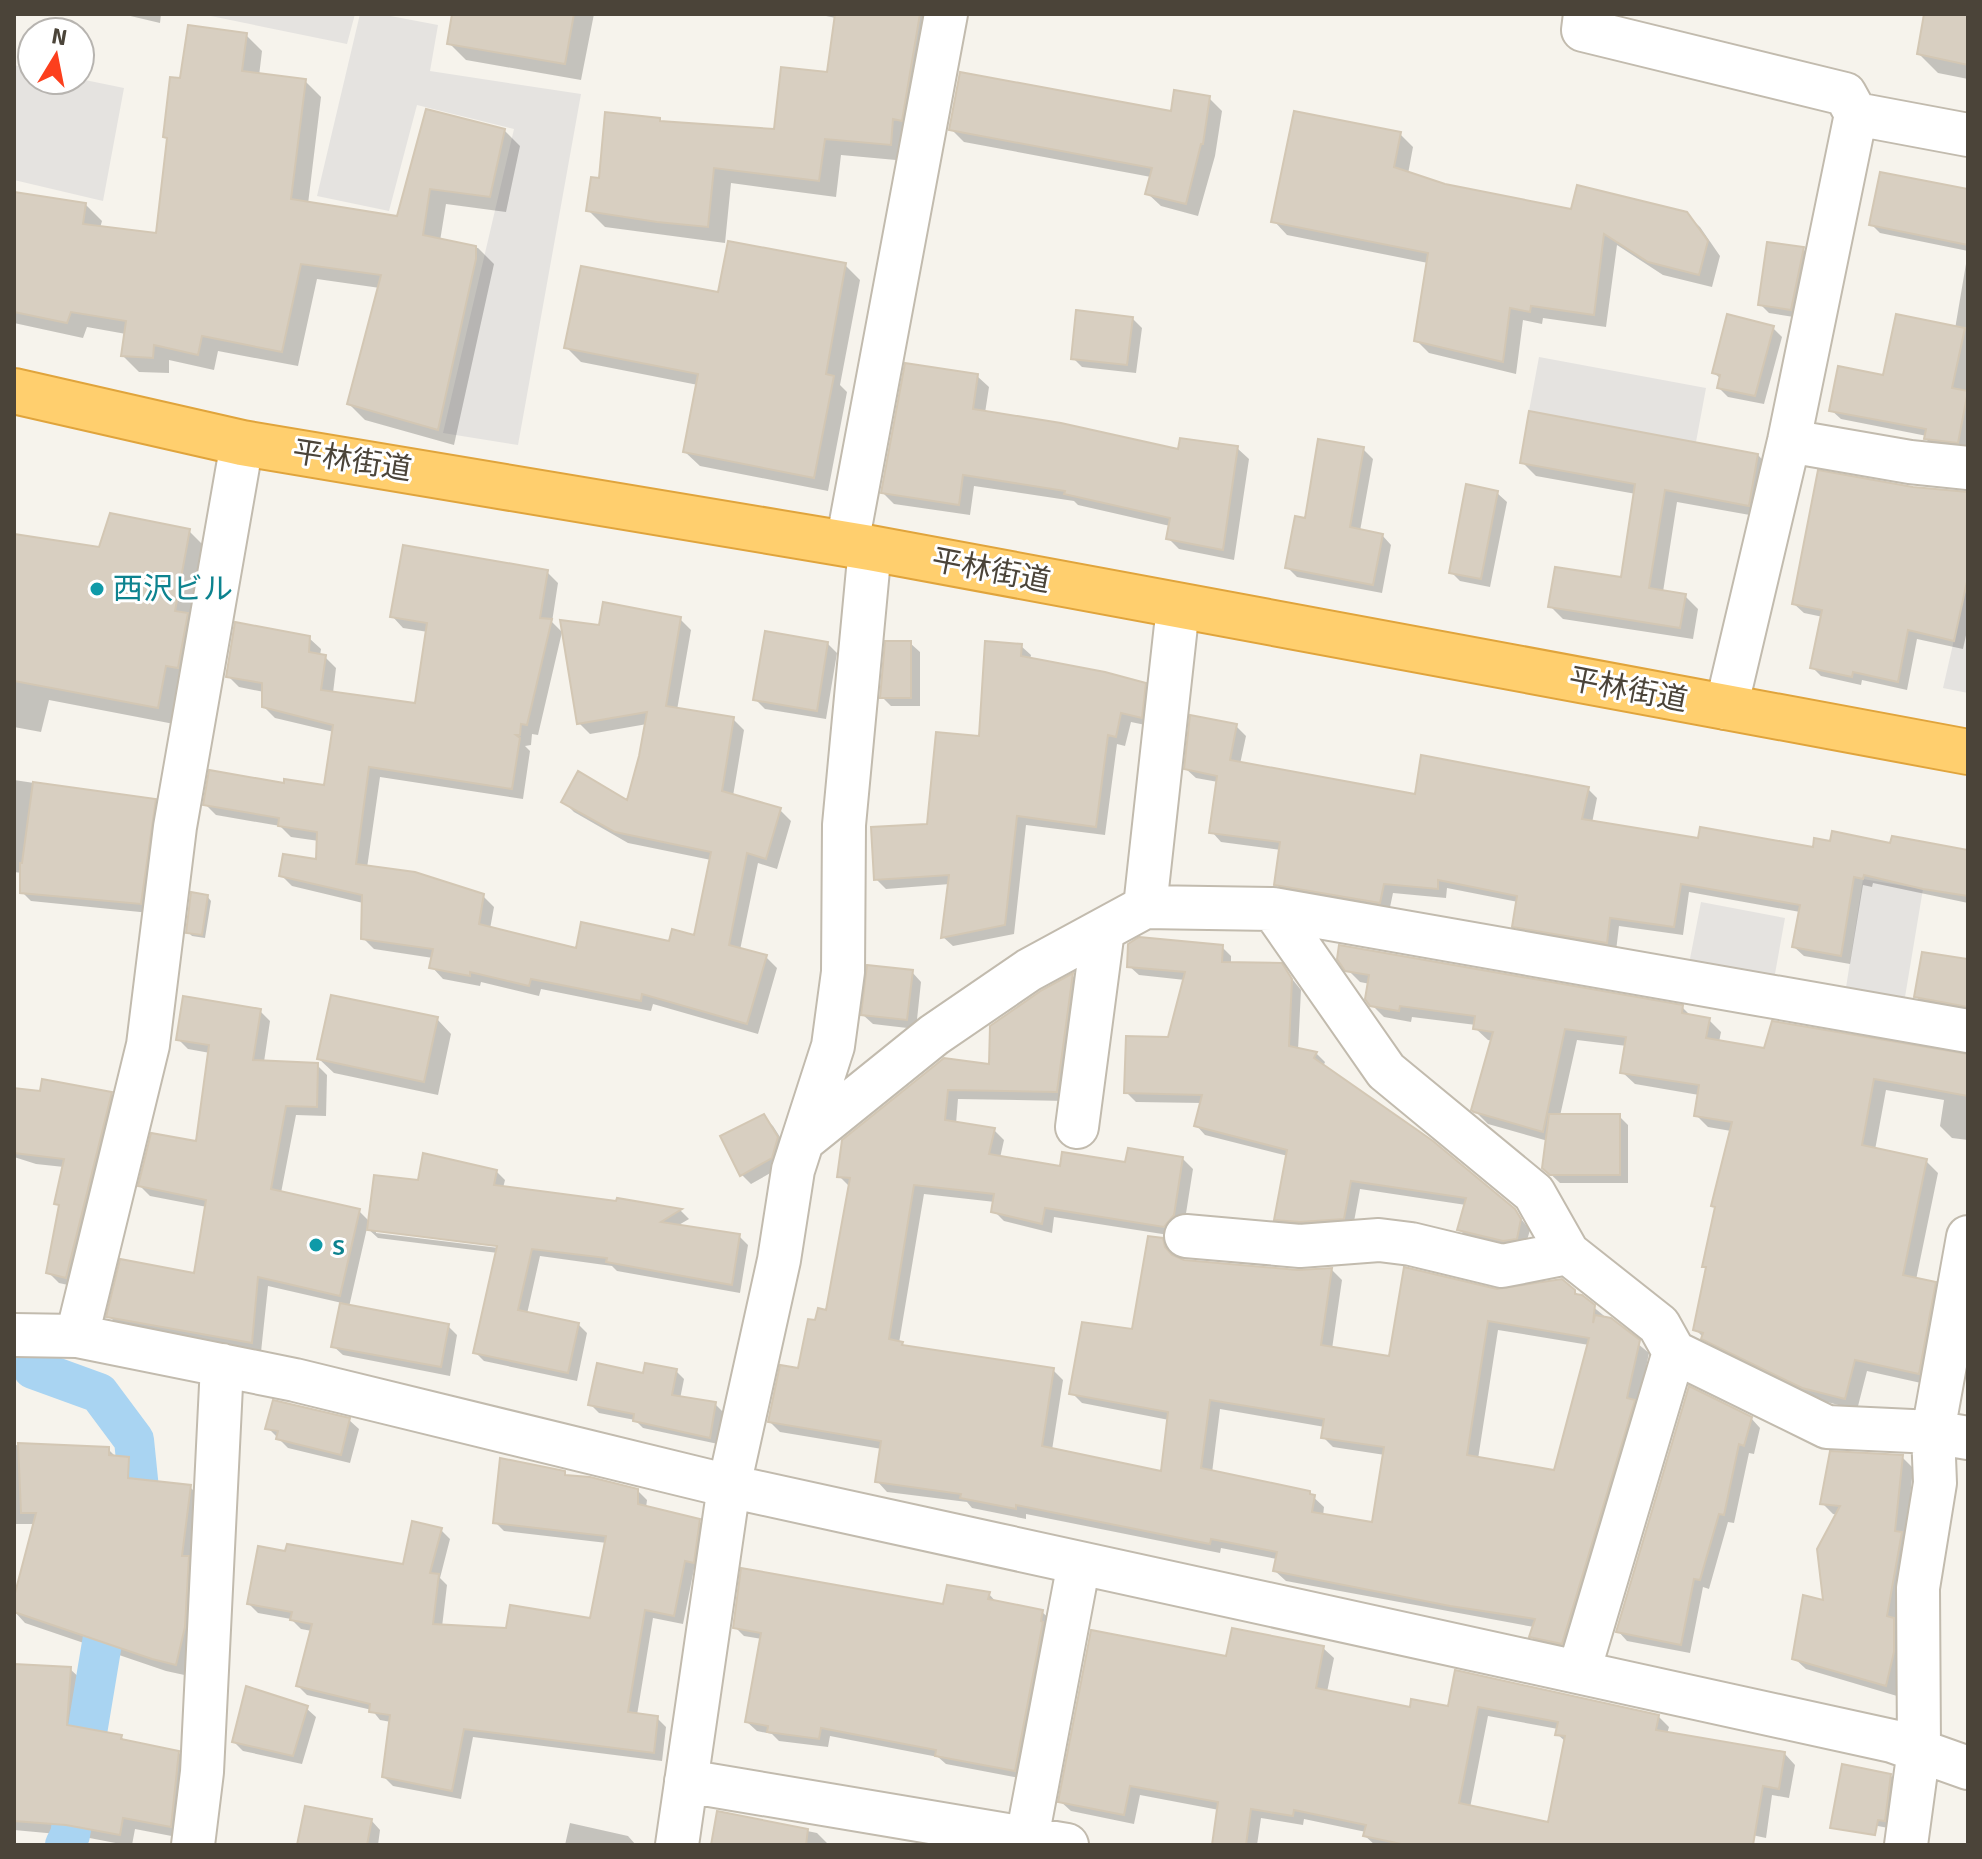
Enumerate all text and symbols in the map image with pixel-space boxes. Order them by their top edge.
north arrow [16,16,96,96]
text: N [50,22,69,51]
street label: 平林街道 [290,433,414,489]
street label: 平林街道 [929,541,1053,601]
place label: 西沢ビル [113,571,233,608]
marker: 西沢ビル [88,580,106,598]
street label: 平林街道 [1566,660,1690,720]
place label: s [332,1227,345,1264]
marker: s [307,1236,325,1254]

